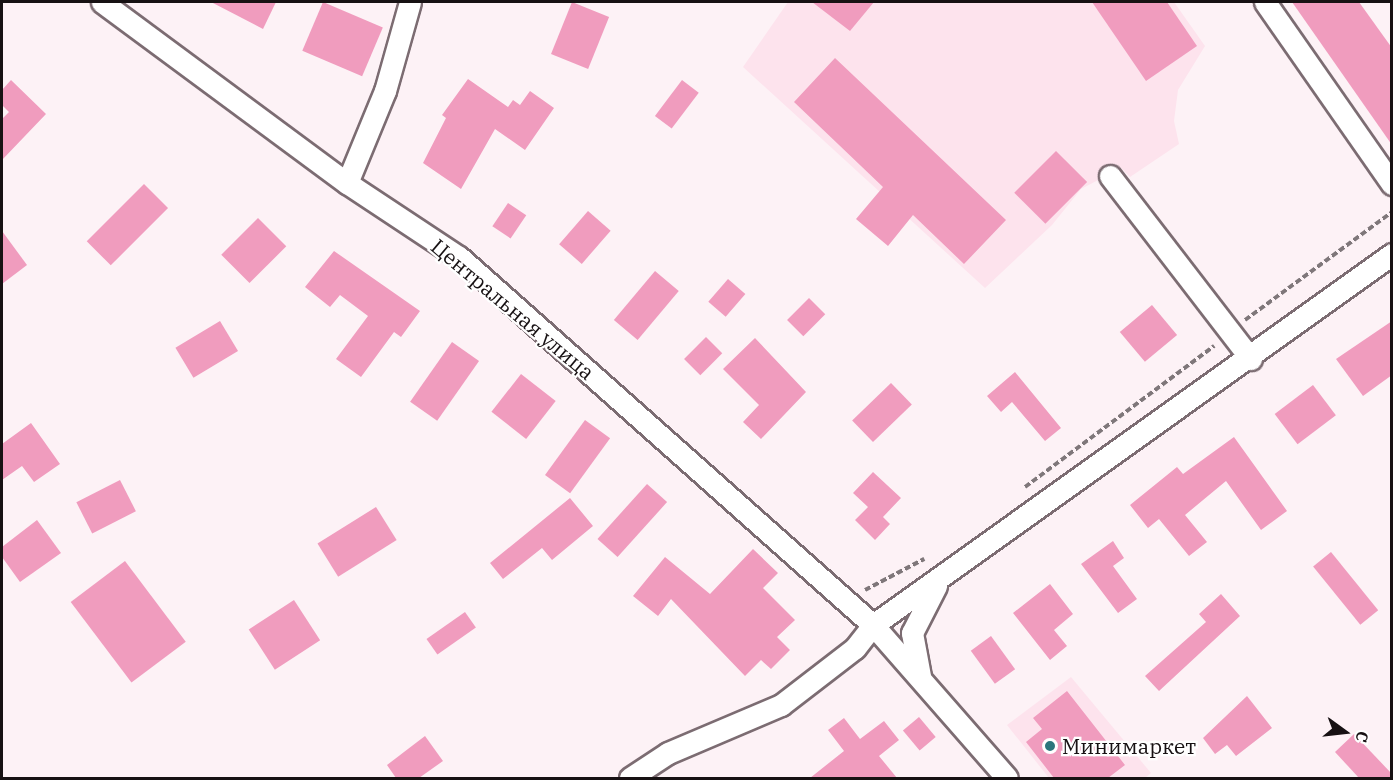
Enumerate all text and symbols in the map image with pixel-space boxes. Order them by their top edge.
street label: Центральная улица [426,233,600,385]
north arrow [1315,702,1375,762]
text: С [1351,729,1373,744]
place label: Минимаркет [1062,733,1196,759]
marker: Минимаркет [1043,739,1057,753]

